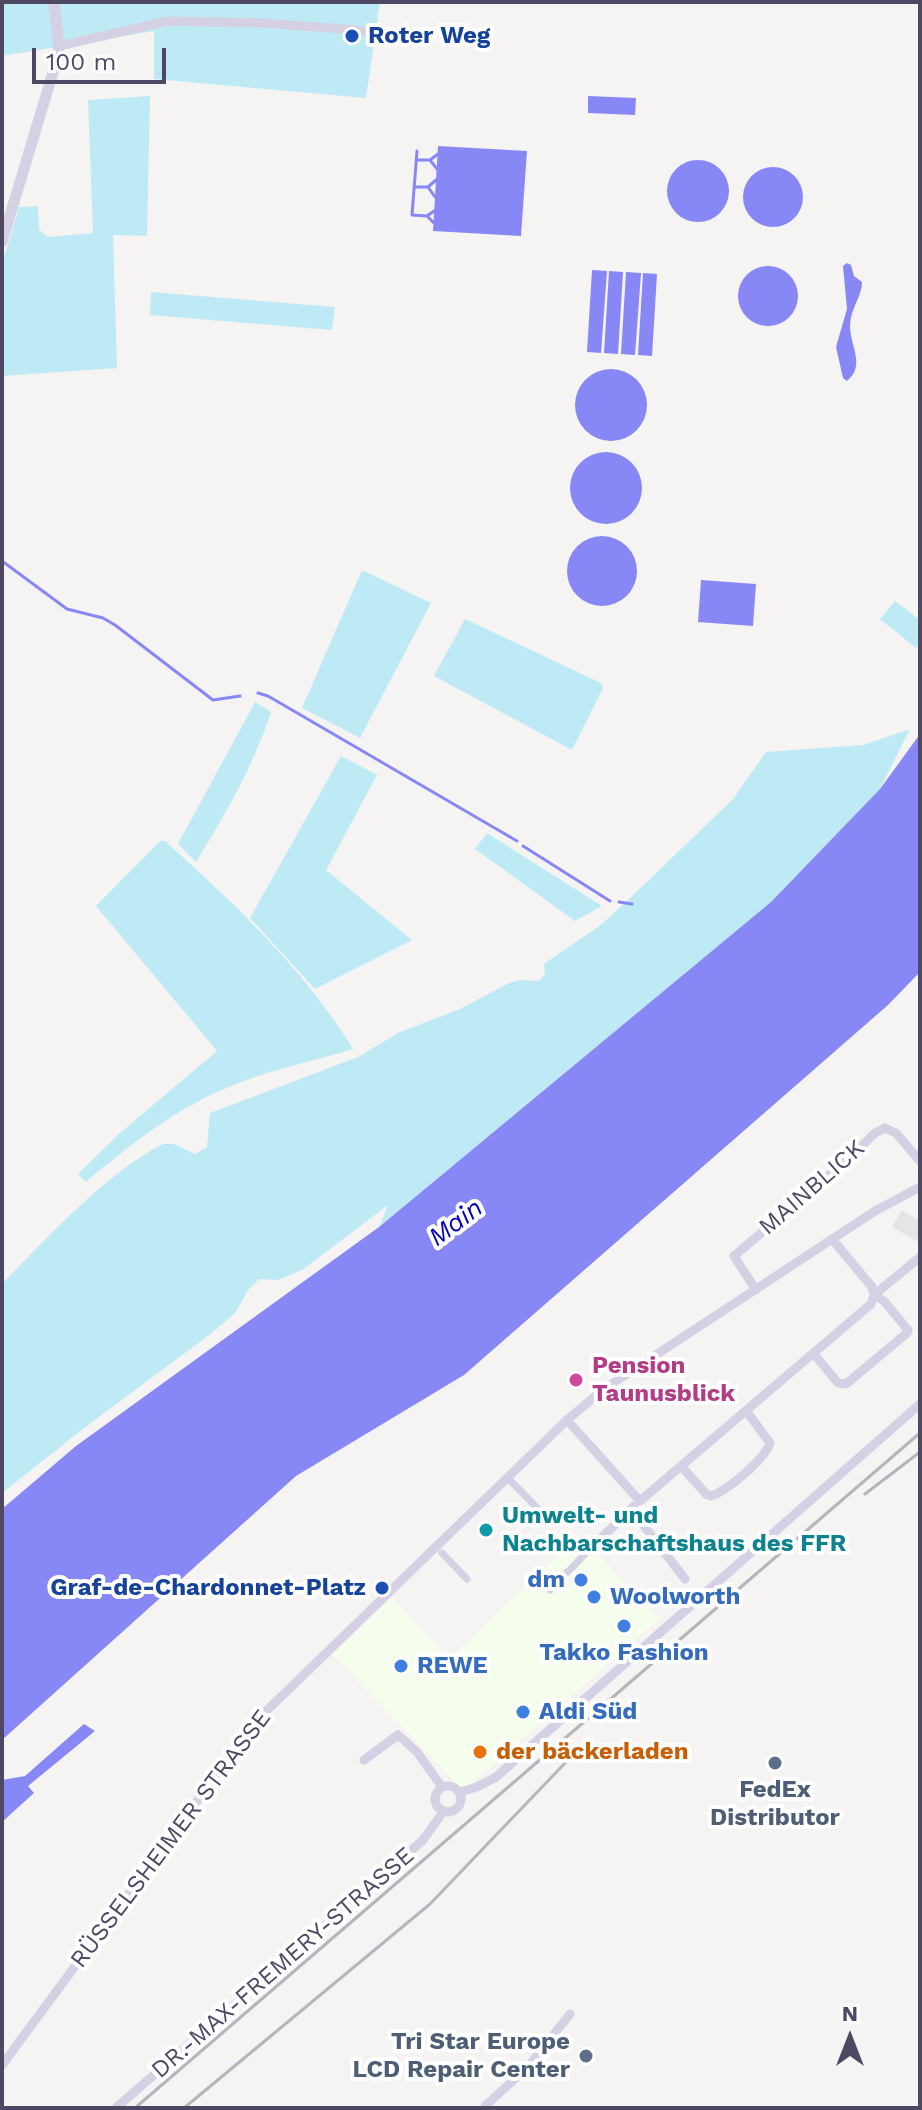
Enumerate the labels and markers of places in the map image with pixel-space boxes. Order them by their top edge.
place label: Roter Weg [368,22,490,50]
marker: Roter Weg [343,27,361,45]
place label: Pension Taunusblick [592,1352,735,1408]
marker: Pension Taunusblick [567,1371,585,1389]
place label: Umwelt- und Nachbarschaftshaus des FFR [502,1502,846,1558]
marker: Umwelt- und Nachbarschaftshaus des FFR [477,1521,495,1539]
place label: dm [527,1566,565,1594]
marker: dm [572,1571,590,1589]
place label: Graf-de-Chardonnet-Platz [50,1574,366,1602]
marker: Graf-de-Chardonnet-Platz [373,1579,391,1597]
place label: Woolworth [610,1583,740,1611]
marker: Woolworth [585,1588,603,1606]
marker: Takko Fashion [615,1617,633,1635]
place label: Takko Fashion [539,1639,709,1667]
place label: REWE [417,1652,488,1680]
marker: REWE [392,1657,410,1675]
place label: Aldi Süd [539,1698,637,1726]
marker: Aldi Süd [514,1703,532,1721]
place label: der bäckerladen [496,1738,689,1766]
marker: der bäckerladen [471,1743,489,1761]
marker: FedEx Distributor [766,1754,784,1772]
place label: FedEx Distributor [710,1776,840,1832]
place label: Tri Star Europe LCD Repair Center [353,2028,570,2084]
marker: Tri Star Europe LCD Repair Center [577,2047,595,2065]

